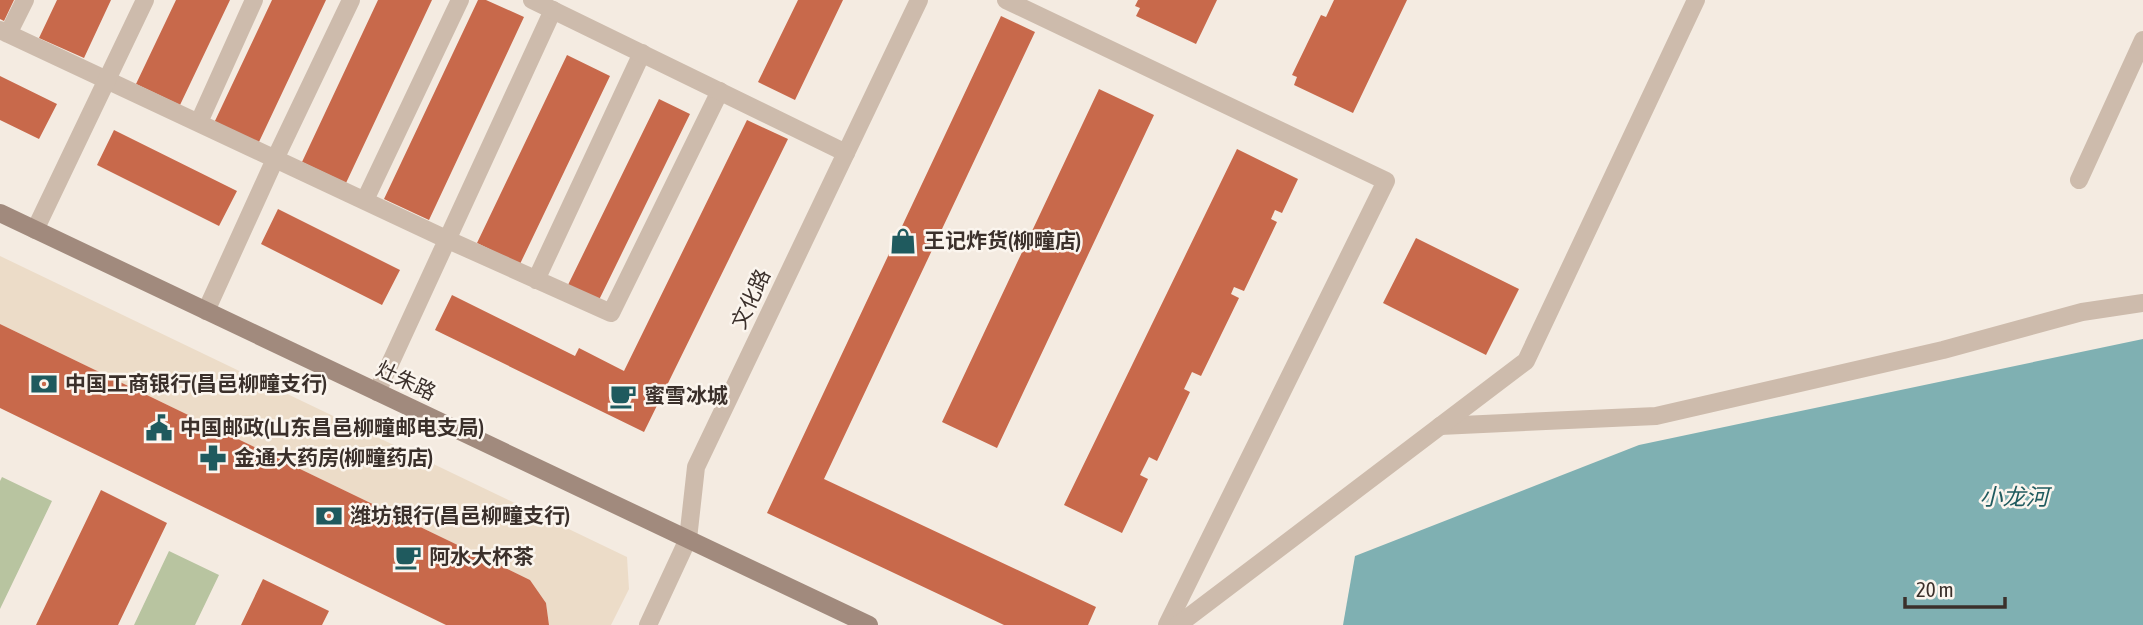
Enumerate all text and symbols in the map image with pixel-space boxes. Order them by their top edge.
shop icon: 王记炸货(柳疃店) [888,226,918,256]
place label: 王记炸货(柳疃店) [924,228,1081,252]
street label: 文化路 [726,265,774,332]
street label: 灶朱路 [373,356,440,404]
bank icon: 中国工商银行(昌邑柳疃支行) [29,369,59,399]
place label: 中国工商银行(昌邑柳疃支行) [65,371,327,395]
cafe icon: 蜜雪冰城 [608,381,638,411]
place label: 蜜雪冰城 [644,383,728,407]
public building icon: 中国邮政(山东昌邑柳疃邮电支局) [144,413,174,443]
place label: 中国邮政(山东昌邑柳疃邮电支局) [180,415,484,439]
pharmacy icon: 金通大药房(柳疃药店) [198,443,228,473]
place label: 金通大药房(柳疃药店) [234,445,433,469]
water label: 小龙河 [1980,484,2053,510]
bank icon: 潍坊银行(昌邑柳疃支行) [314,501,344,531]
place label: 潍坊银行(昌邑柳疃支行) [350,503,570,527]
cafe icon: 阿水大杯茶 [393,542,423,572]
place label: 阿水大杯茶 [429,544,534,568]
scale bar [1905,566,2005,610]
text: 20 m [1916,577,1954,601]

